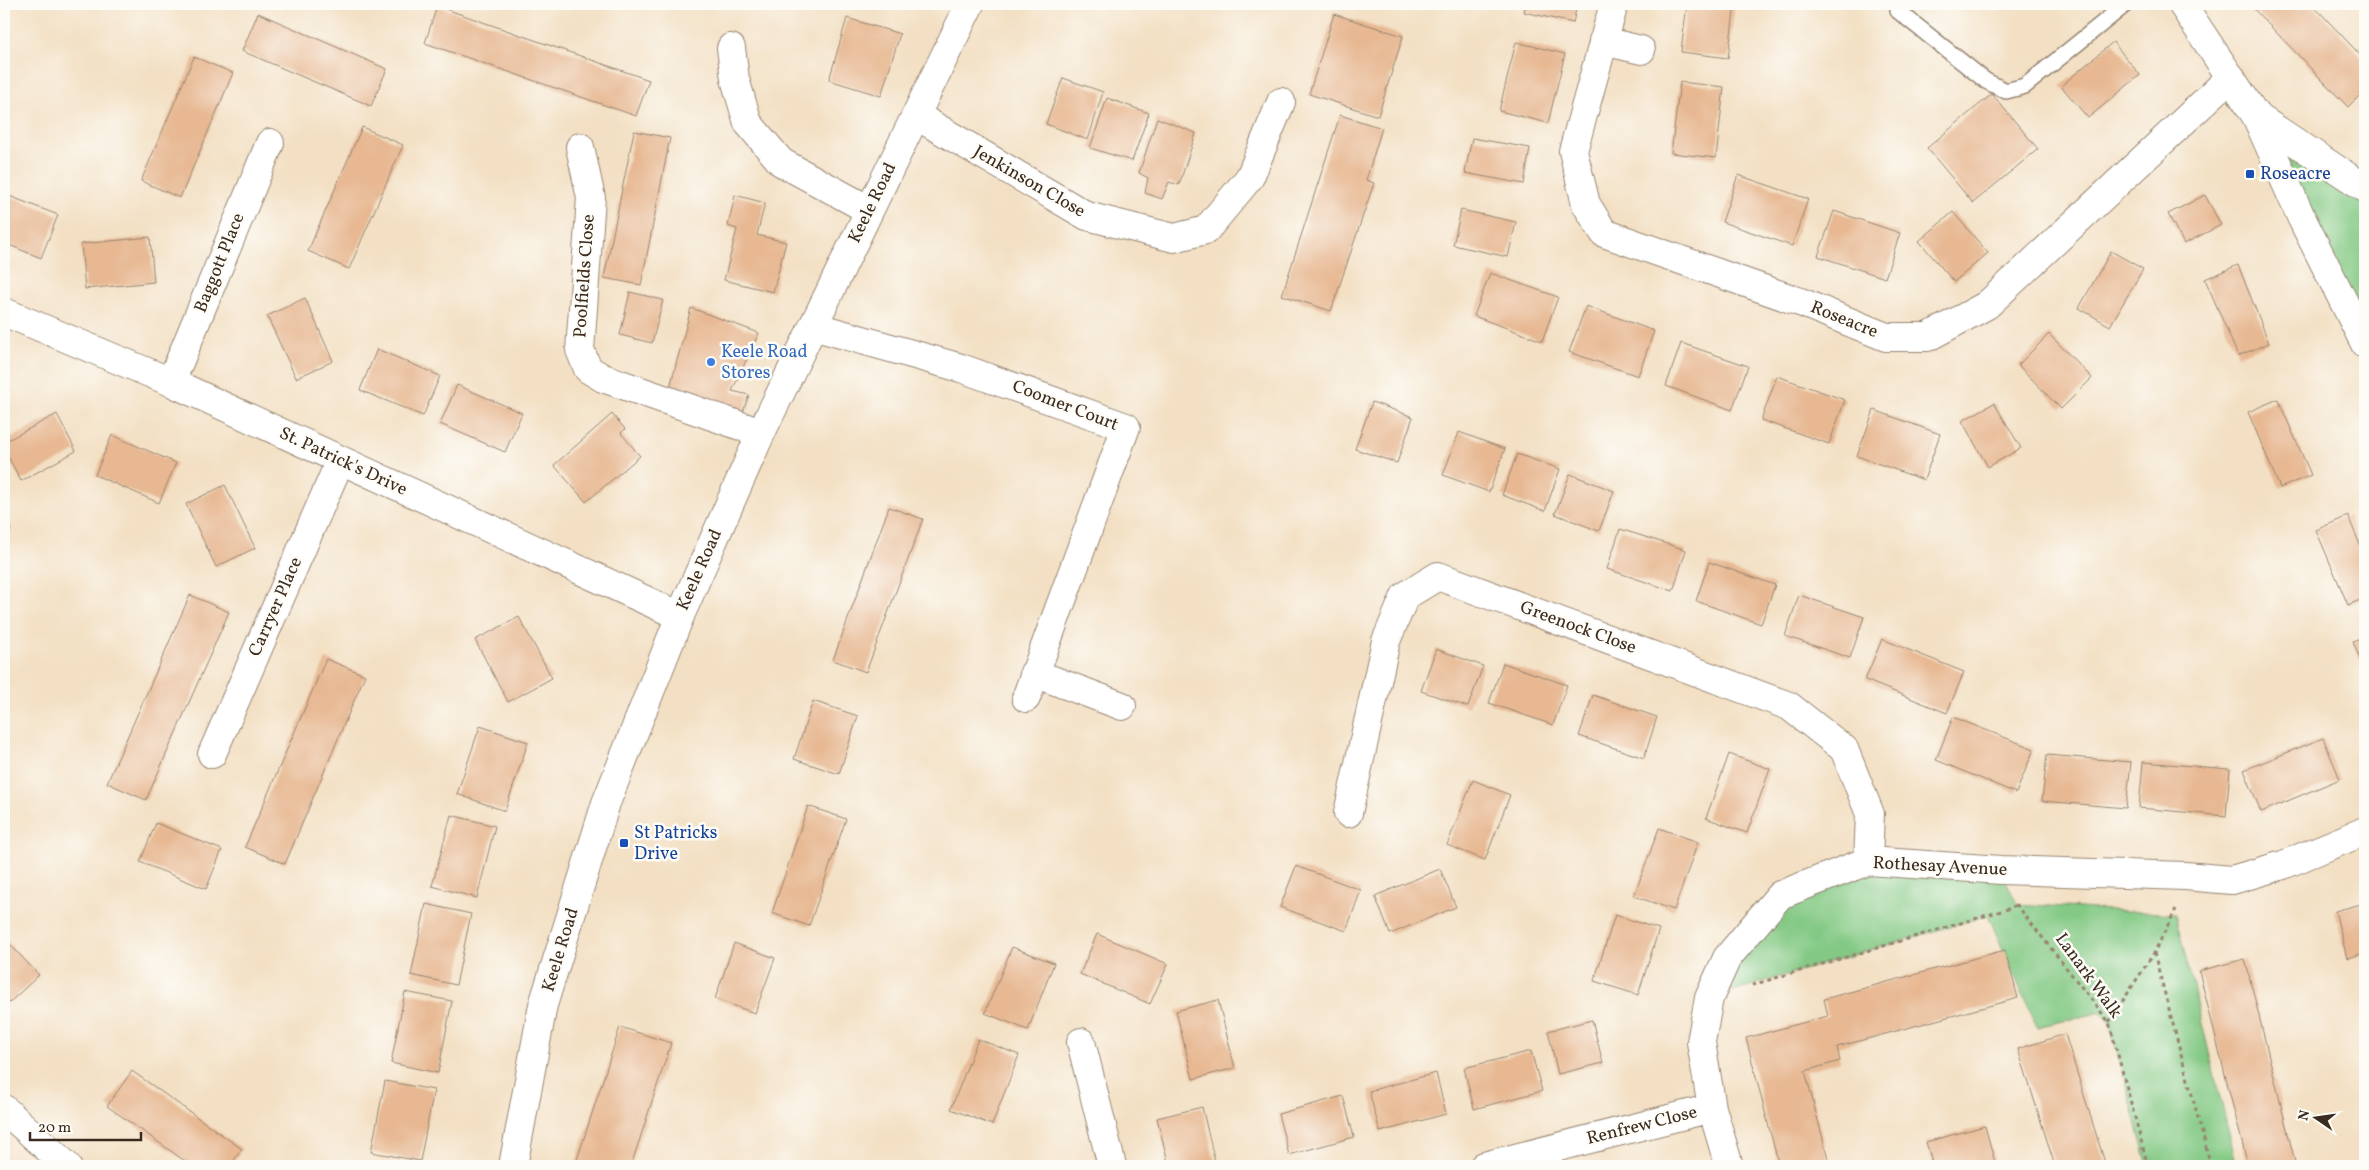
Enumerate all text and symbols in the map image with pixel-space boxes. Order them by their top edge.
street label: Jenkinson Close [968,140,1090,224]
street label: Keele Road [843,159,903,247]
place label: Roseacre [2260,162,2331,187]
marker: Roseacre [2244,168,2256,180]
street label: Baggott Place [189,209,251,317]
street label: Poolfields Close [568,213,602,339]
street label: Roseacre [1806,295,1882,345]
place label: Keele Road Stores [721,340,808,386]
marker: Keele Road Stores [705,356,717,368]
street label: Coomer Court [1008,374,1122,438]
street label: St. Patrick's Drive [275,421,411,503]
street label: Keele Road [671,525,729,615]
street label: Carryer Place [243,553,309,661]
street label: Greenock Close [1516,595,1640,661]
place label: St Patricks Drive [634,821,717,867]
marker: St Patricks Drive [618,837,630,849]
street label: Rothesay Avenue [1872,851,2008,883]
street label: Keele Road [536,905,586,995]
street label: Lanark Walk [2048,928,2128,1024]
north arrow [2292,1092,2342,1142]
street label: Renfrew Close [1584,1100,1700,1152]
text: N [2294,1108,2315,1123]
scale bar [30,1110,141,1142]
text: 20 m [38,1118,71,1139]

